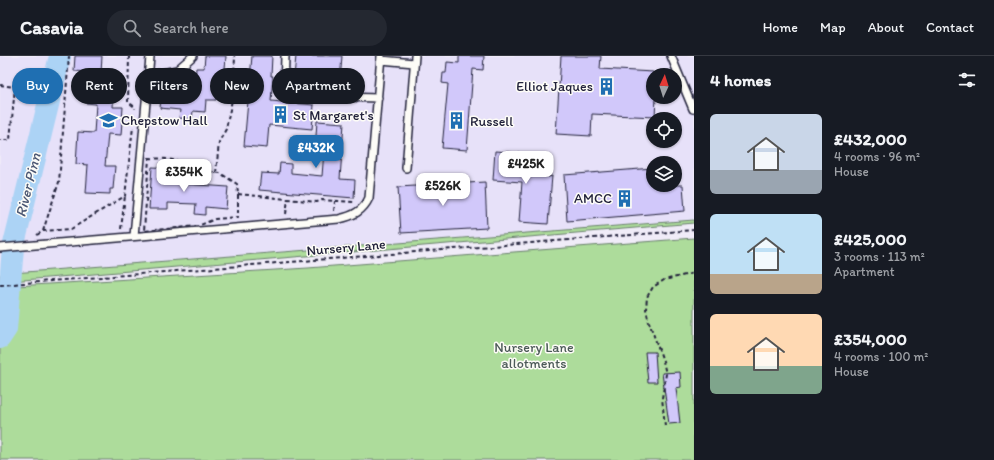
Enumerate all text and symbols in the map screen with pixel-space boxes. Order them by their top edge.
search box [107,10,387,46]
text: Casavia [20,16,83,39]
icon: search [121,17,143,39]
text: Search here [153,19,229,37]
text: Home [763,19,798,36]
text: Map [820,19,846,36]
text: About [868,19,904,36]
text: Contact [926,19,974,36]
chip: Buy [12,68,63,104]
chip: Rent [71,68,127,104]
chip: Filters [135,68,202,104]
chip: New [210,68,264,104]
chip: Apartment [272,68,365,104]
north arrow [646,68,682,104]
map controls [646,68,682,192]
icon: filters [956,69,978,91]
text: 4 homes [710,70,771,90]
building icon: Elliot Jaques [596,76,616,96]
place label: Elliot Jaques [516,78,593,95]
building icon: St Margaret's [270,105,290,125]
place label: St Margaret's [293,107,374,124]
school or university icon: Chepstow Hall [98,110,118,130]
building icon: Russell [447,111,467,131]
place label: Chepstow Hall [121,112,207,129]
button: locate [646,112,682,148]
place label: Russell [470,113,513,130]
text: £432,000 [834,129,907,149]
icon: home [742,130,790,178]
pin: £432K [288,135,344,169]
text: £432K [298,140,335,155]
text: 4 rooms · 96 m² [834,149,920,164]
water label: River Pinn [11,151,45,219]
pin: £425K [498,151,554,185]
text: £425K [508,156,544,171]
button: layers [646,156,682,192]
pin: £354K [156,159,212,193]
text: £354K [166,164,203,179]
text: House [834,164,869,179]
pin: £526K [415,173,471,207]
text: £526K [425,178,461,193]
building icon: AMCC [615,188,635,208]
place label: AMCC [574,190,612,207]
text: £425,000 [834,229,907,249]
icon: home [742,230,790,278]
street label: Nursery Lane [306,236,387,259]
text: 3 rooms · 113 m² [834,249,925,264]
text: Apartment [834,264,895,279]
text: £354,000 [834,329,907,349]
icon: home [742,330,790,378]
park label: Nursery Lane allotments [494,339,574,372]
text: 4 rooms · 100 m² [834,349,928,364]
text: House [834,364,869,379]

